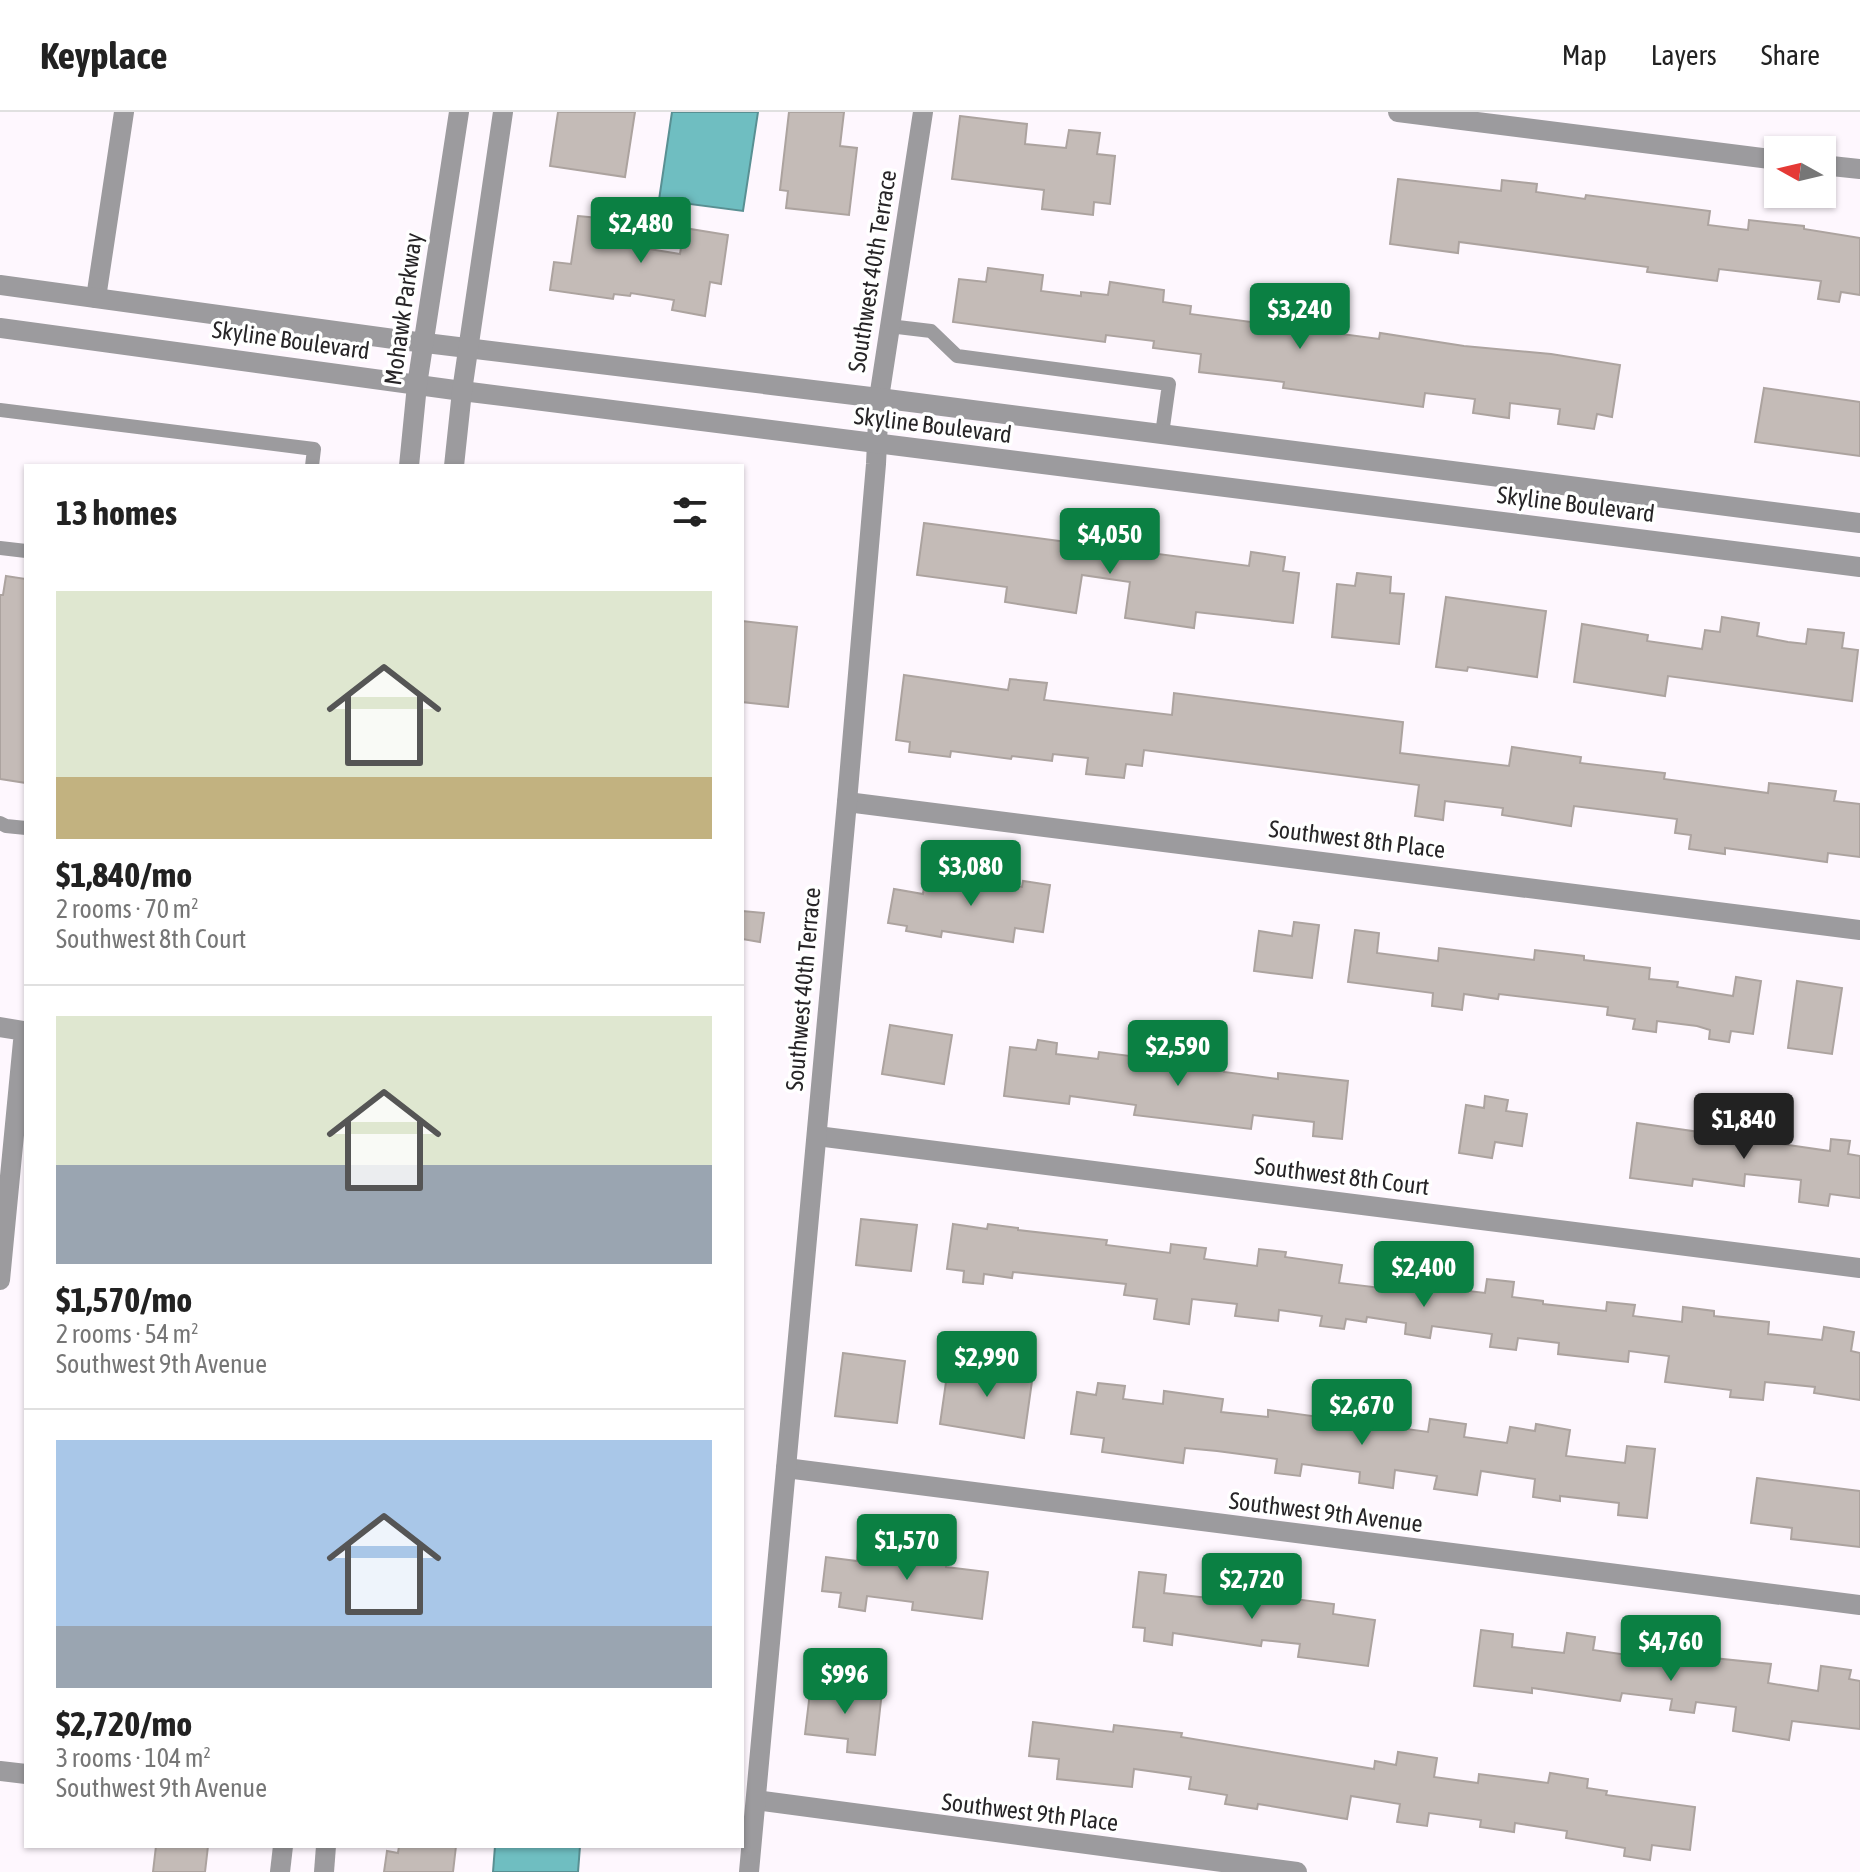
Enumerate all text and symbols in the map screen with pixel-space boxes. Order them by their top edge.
text: Keyplace [40,34,167,77]
text: Map [1562,39,1607,71]
text: Layers [1651,39,1717,71]
text: Share [1761,39,1820,71]
north arrow [1764,136,1836,208]
map controls [1764,136,1836,208]
street label: Southwest 40th Terrace [843,168,901,374]
pin: $2,480 [576,197,706,265]
text: $2,480 [609,208,673,238]
street label: Mohawk Parkway [379,231,427,387]
pin: $3,240 [1235,283,1365,351]
text: $3,240 [1268,294,1332,324]
street label: Skyline Boulevard [211,316,371,364]
street label: Skyline Boulevard [853,402,1013,448]
street label: Skyline Boulevard [1496,481,1656,527]
icon: filters [668,490,712,534]
text: 13 homes [56,493,177,532]
pin: $4,050 [1045,508,1175,576]
text: $4,050 [1078,519,1142,549]
icon: home [312,643,456,787]
street label: Southwest 8th Place [1267,815,1447,863]
pin: $3,080 [906,840,1036,908]
text: $3,080 [939,851,1003,881]
text: $1,840/mo [56,855,192,894]
street label: Southwest 40th Terrace [781,886,825,1092]
text: 2 rooms · 70 m² [56,894,198,924]
text: Southwest 8th Court [56,924,246,954]
pin: $2,590 [1113,1020,1243,1088]
text: $2,590 [1146,1031,1210,1061]
icon: home [312,1068,456,1212]
pin: $1,840 [1679,1093,1809,1161]
text: $1,840 [1712,1104,1776,1134]
street label: Southwest 8th Court [1253,1152,1431,1200]
pin: $2,400 [1359,1241,1489,1309]
text: $2,400 [1392,1252,1456,1282]
text: $1,570/mo [56,1280,192,1319]
text: 2 rooms · 54 m² [56,1319,198,1349]
pin: $2,990 [922,1331,1052,1399]
text: $2,990 [955,1342,1019,1372]
text: Southwest 9th Avenue [56,1349,267,1379]
pin: $2,670 [1297,1379,1427,1447]
text: $2,670 [1330,1390,1394,1420]
street label: Southwest 9th Avenue [1228,1487,1424,1537]
icon: home [312,1492,456,1636]
pin: $1,570 [842,1514,972,1582]
text: $1,570 [875,1525,939,1555]
pin: $2,720 [1187,1553,1317,1621]
text: $2,720 [1220,1564,1284,1594]
pin: $4,760 [1606,1615,1736,1683]
text: $4,760 [1639,1626,1703,1656]
pin: $996 [798,1648,892,1716]
text: $996 [821,1659,869,1689]
text: $2,720/mo [56,1704,192,1743]
text: 3 rooms · 104 m² [56,1743,211,1773]
text: Southwest 9th Avenue [56,1773,267,1803]
street label: Southwest 9th Place [940,1788,1120,1836]

